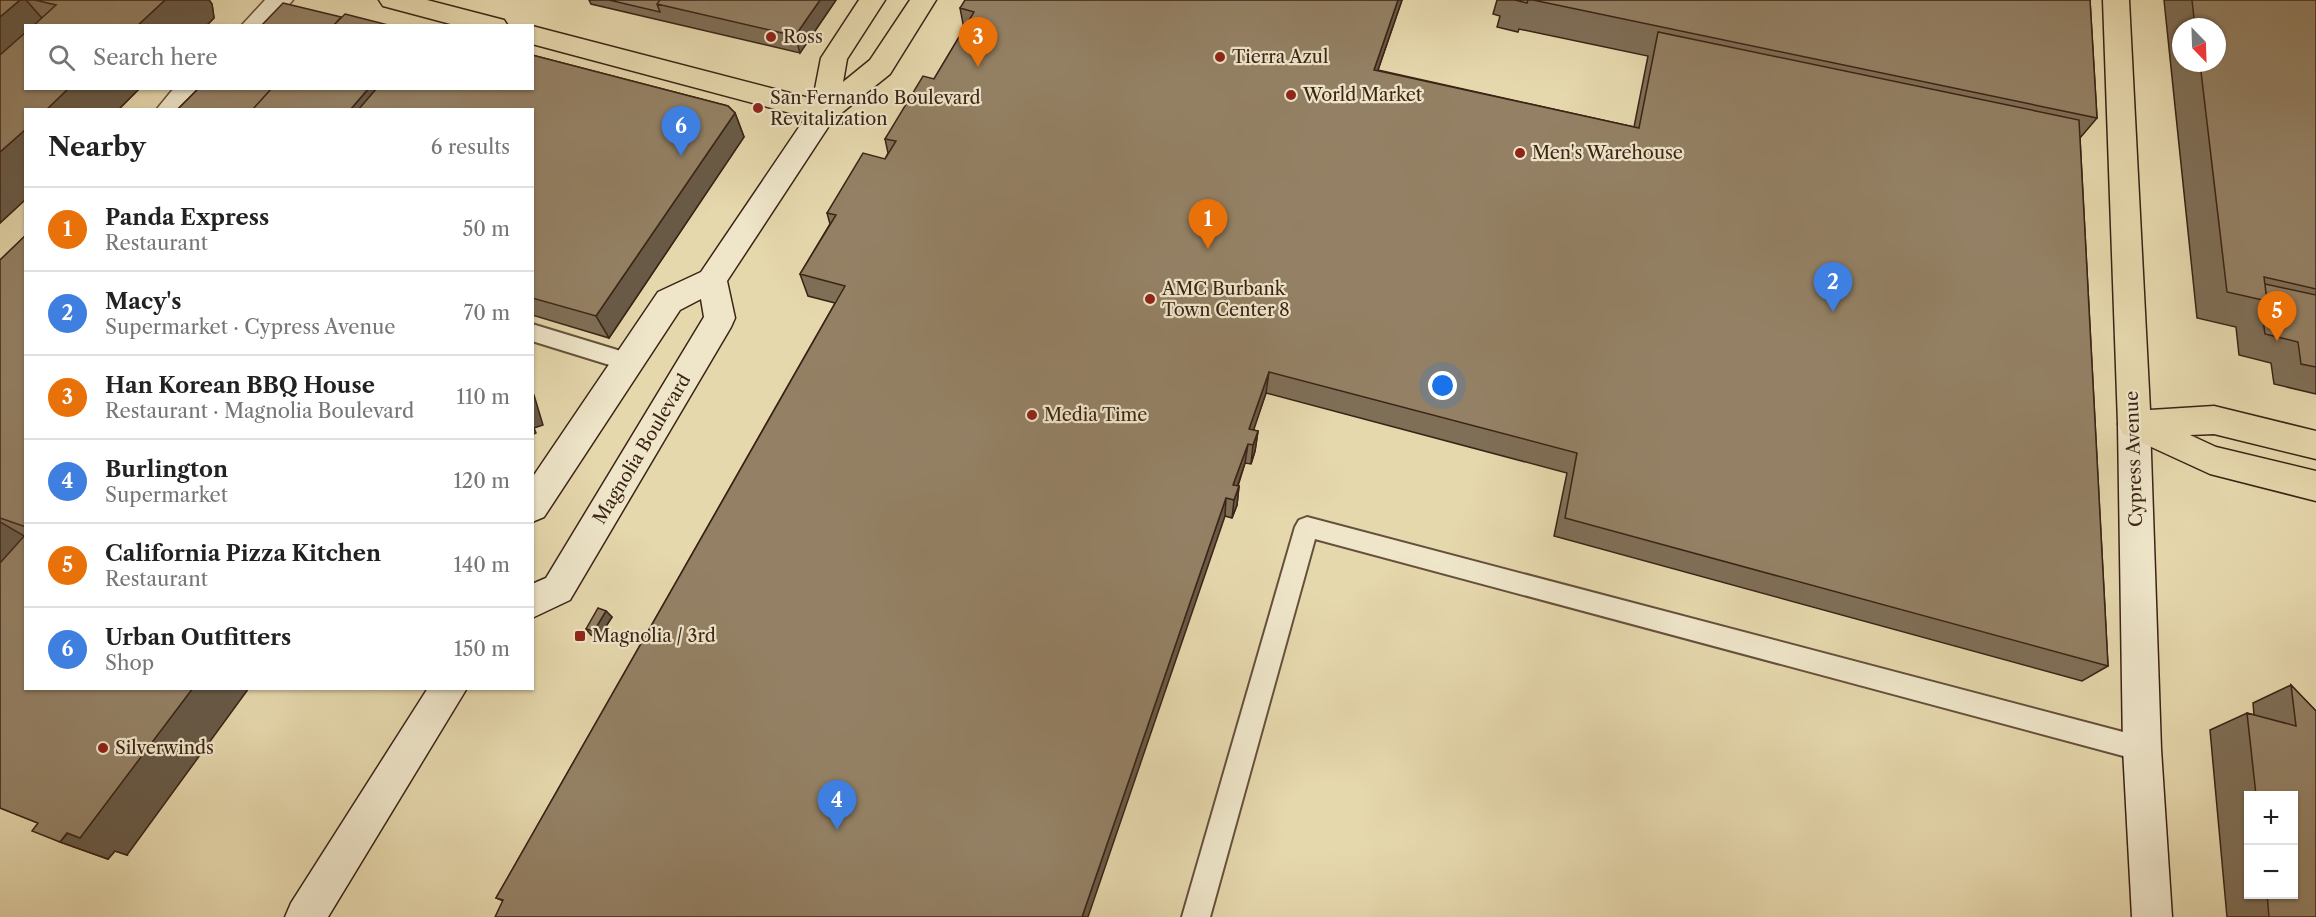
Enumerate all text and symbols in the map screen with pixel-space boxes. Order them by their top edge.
pin: 3 [958,17,998,67]
north arrow [2172,18,2226,72]
search box [24,24,534,90]
place label: Ross [783,26,823,48]
marker: Ross [764,30,778,44]
icon: search [45,41,78,74]
text: Search here [93,44,218,71]
place label: Tierra Azul [1232,46,1328,68]
marker: Tierra Azul [1213,50,1227,64]
place label: World Market [1302,84,1423,106]
place label: San Fernando Boulevard Revitalization [770,87,981,130]
marker: World Market [1284,88,1298,102]
marker: San Fernando Boulevard Revitalization [751,101,765,115]
pin: 6 [662,106,700,156]
text: Nearby [48,131,146,163]
text: 6 results [431,135,510,159]
place label: Men's Warehouse [1532,142,1683,164]
marker: Men's Warehouse [1513,146,1527,160]
pin: 1 [1188,200,1228,249]
text: Panda Express [105,204,269,231]
text: 1 [63,217,72,241]
text: 50 m [463,217,510,241]
text: Restaurant [105,231,208,255]
pin: 2 [1814,262,1852,312]
place label: AMC Burbank Town Center 8 [1161,278,1290,321]
text: Macy's [105,288,181,315]
marker: AMC Burbank Town Center 8 [1143,292,1157,306]
pin: 5 [2258,292,2296,341]
text: 2 [62,301,73,325]
text: 70 m [464,301,510,325]
text: Supermarket · Cypress Avenue [105,315,395,339]
street label: Magnolia Boulevard [589,370,695,528]
your location [1428,371,1457,400]
text: Han Korean BBQ House [105,372,375,399]
text: 3 [62,385,73,409]
text: 110 m [457,385,510,409]
street label: Cypress Avenue [2121,391,2147,527]
text: Restaurant · Magnolia Boulevard [105,399,414,423]
place label: Media Time [1044,404,1147,426]
marker: Media Time [1025,408,1039,422]
text: Burlington [105,456,228,483]
text: 4 [62,469,73,493]
text: 120 m [453,469,510,493]
text: Supermarket [105,483,228,507]
text: California Pizza Kitchen [105,540,381,567]
text: 5 [62,553,73,577]
text: 140 m [453,553,510,577]
text: Restaurant [105,567,208,591]
text: Urban Outfitters [105,624,291,651]
place label: Magnolia / 3rd [592,625,716,647]
marker: Magnolia / 3rd [573,629,587,643]
text: 6 [62,637,73,661]
text: 150 m [454,637,510,661]
text: Shop [105,651,154,675]
place label: Silverwinds [115,737,214,759]
marker: Silverwinds [96,741,110,755]
pin: 4 [818,780,856,830]
map controls [2244,791,2298,899]
button: + [2244,791,2298,845]
button: − [2244,845,2298,899]

